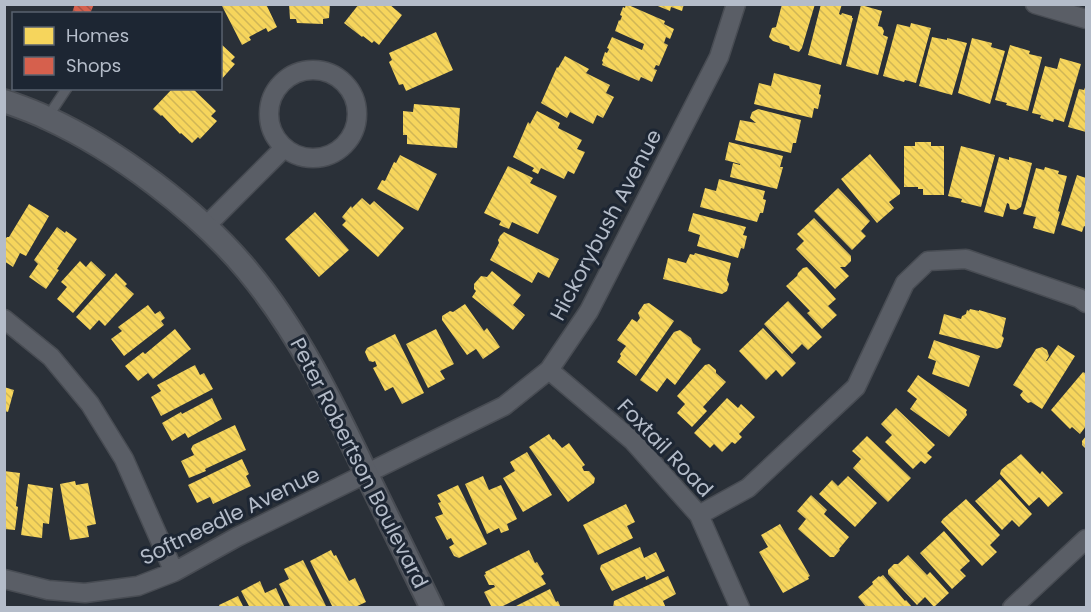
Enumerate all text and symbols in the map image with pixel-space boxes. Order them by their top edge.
legend [12,12,222,90]
text: Homes [66,23,129,48]
text: Shops [66,53,121,78]
street label: Hickorybush Avenue [543,124,668,326]
street label: Peter Robertson Boulevard [284,333,435,593]
street label: Foxtail Road [611,392,720,503]
street label: Softneedle Avenue [135,459,325,572]

